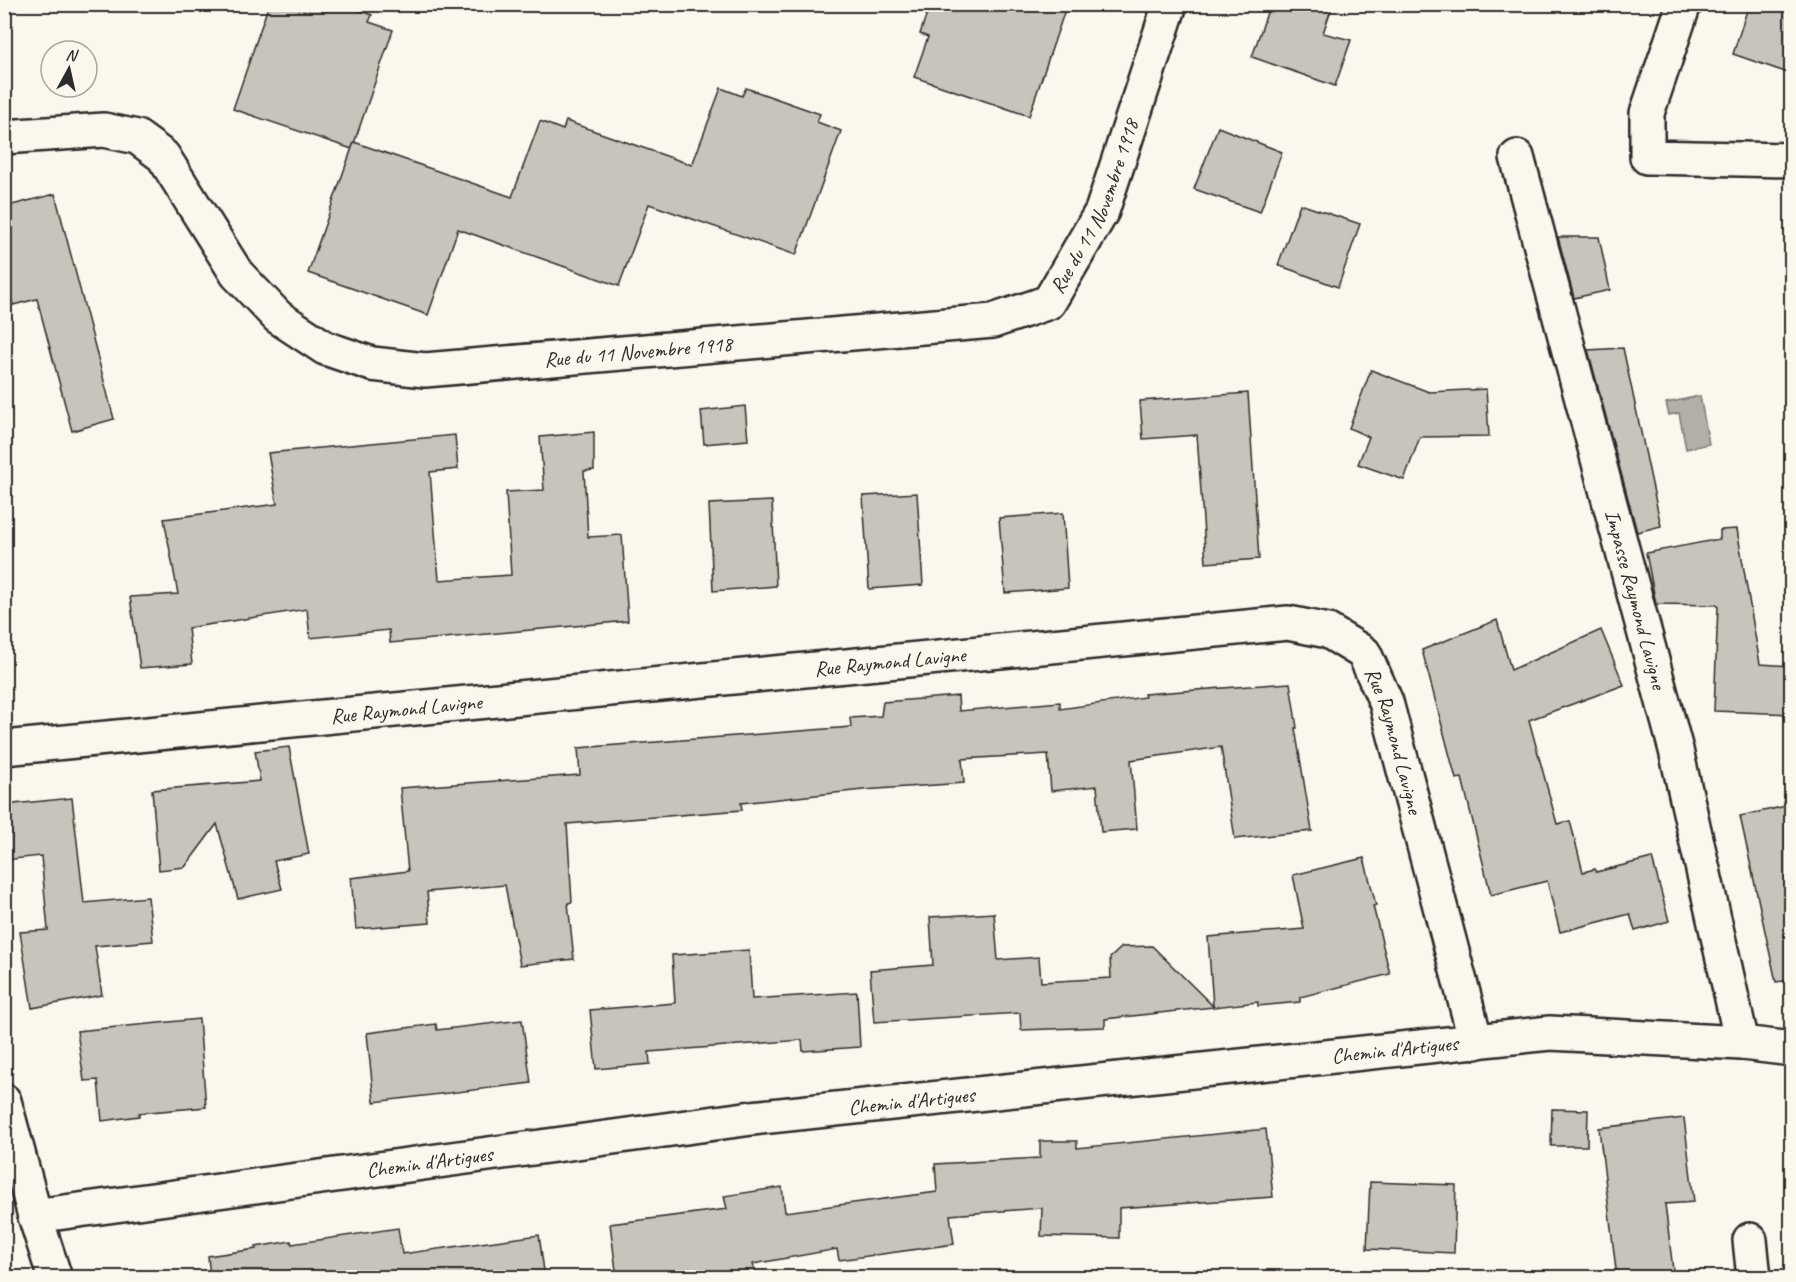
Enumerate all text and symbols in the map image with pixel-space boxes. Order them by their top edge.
north arrow [39,39,99,99]
text: N [65,45,80,66]
street label: Rue du 11 Novembre 1918 [1044,114,1145,298]
street label: Rue du 11 Novembre 1918 [543,330,736,373]
street label: Impasse Raymond Lavigne [1599,507,1673,694]
street label: Rue Raymond Lavigne [813,641,969,682]
street label: Rue Raymond Lavigne [1359,663,1429,819]
street label: Rue Raymond Lavigne [329,688,485,729]
street label: Chemin d'Artigues [1330,1030,1461,1069]
street label: Chemin d'Artigues [847,1081,978,1121]
street label: Chemin d'Artigues [365,1140,496,1184]

